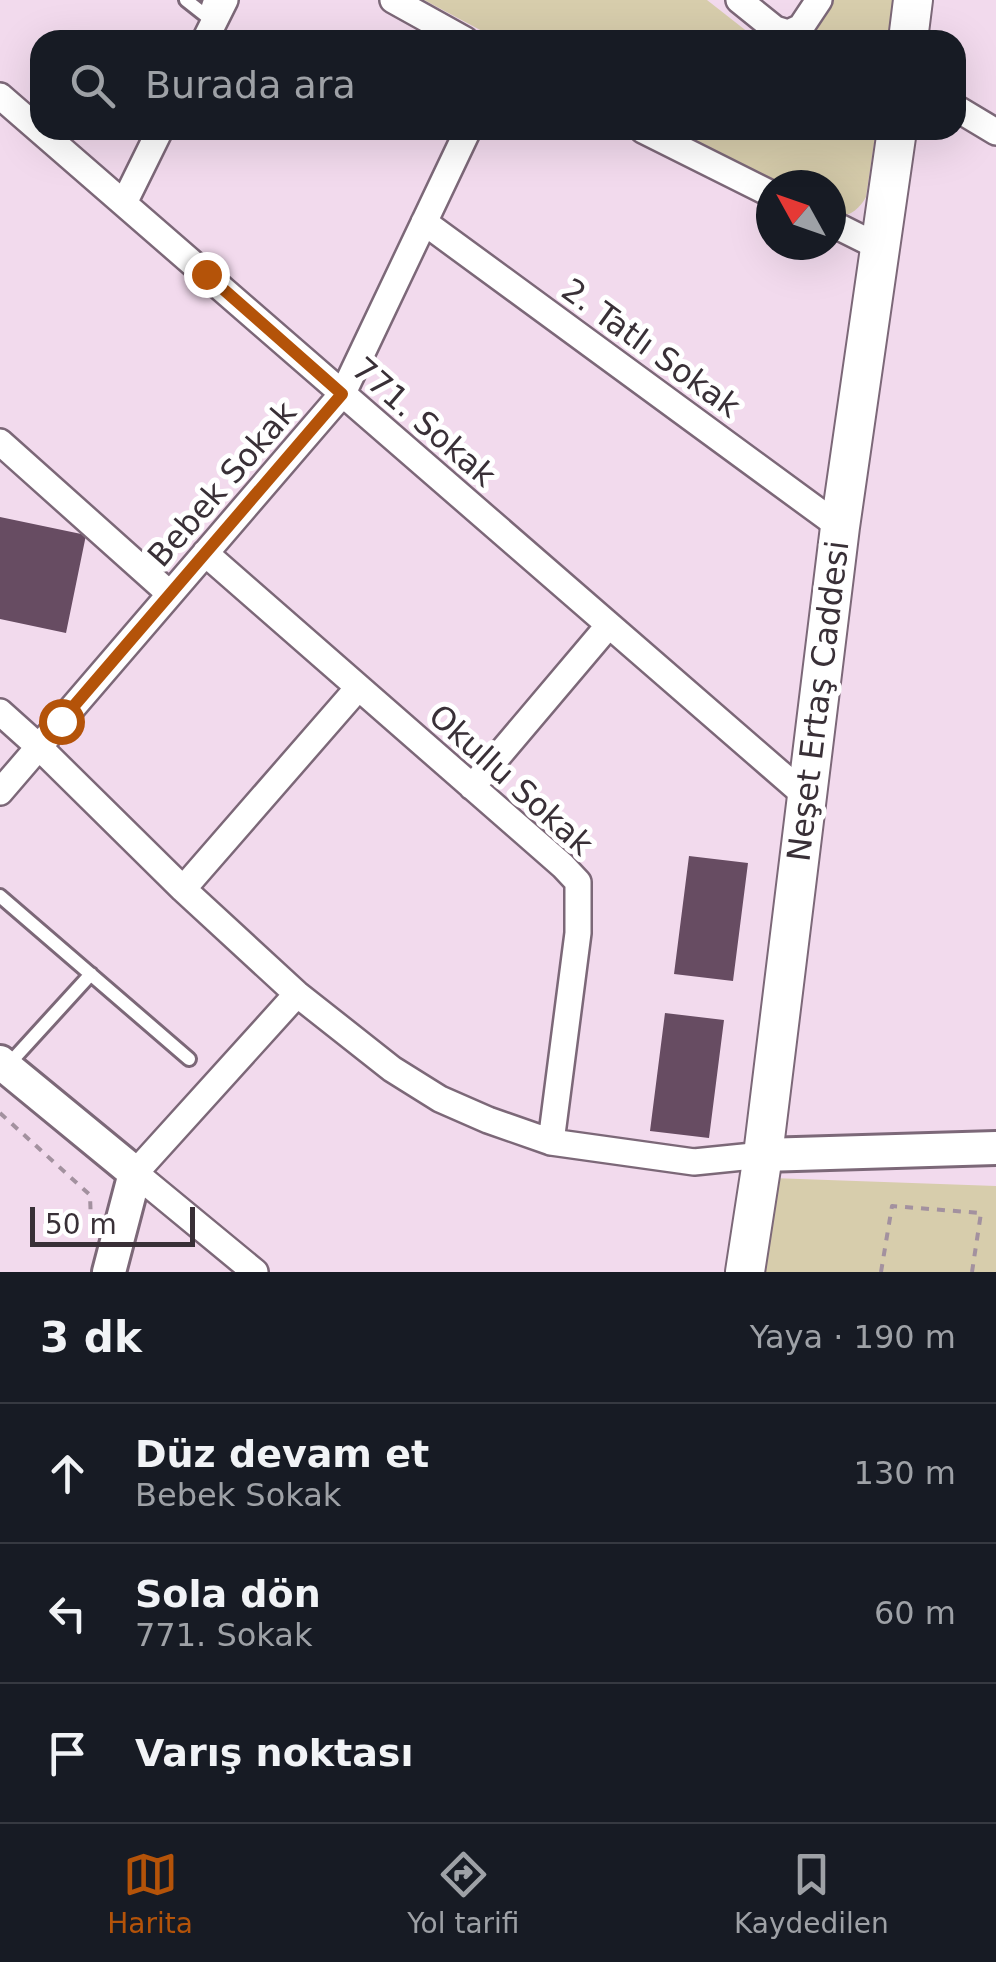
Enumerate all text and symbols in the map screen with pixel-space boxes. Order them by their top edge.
search box [30,30,966,140]
icon: search [65,58,120,113]
text: Burada ara [145,63,356,107]
north arrow [756,170,846,260]
route end [184,252,230,298]
street label: 2. Tatlı Sokak [554,271,748,426]
street label: 771. Sokak [345,349,504,495]
street label: Bebek Sokak [140,393,304,574]
street label: Neşet Ertaş Caddesi [779,538,857,864]
street label: Okullu Sokak [421,697,601,864]
route start [39,699,85,745]
scale bar [30,1202,195,1246]
text: 50 m [45,1208,117,1241]
text: 3 dk [40,1313,142,1362]
text: Yaya · 190 m [750,1318,956,1356]
text: Düz devam et [135,1432,429,1476]
icon: ahead [40,1446,95,1501]
text: 130 m [854,1454,956,1492]
text: Bebek Sokak [135,1476,341,1514]
text: Sola dön [135,1572,321,1616]
icon: left [40,1586,95,1641]
text: 60 m [874,1594,956,1632]
text: 771. Sokak [135,1616,312,1654]
icon: arrive [40,1726,95,1781]
text: Varış noktası [135,1731,413,1775]
tab: Harita [107,1847,193,1940]
tab: Yol tarifi [407,1847,519,1940]
tab: Kaydedilen [734,1847,889,1940]

